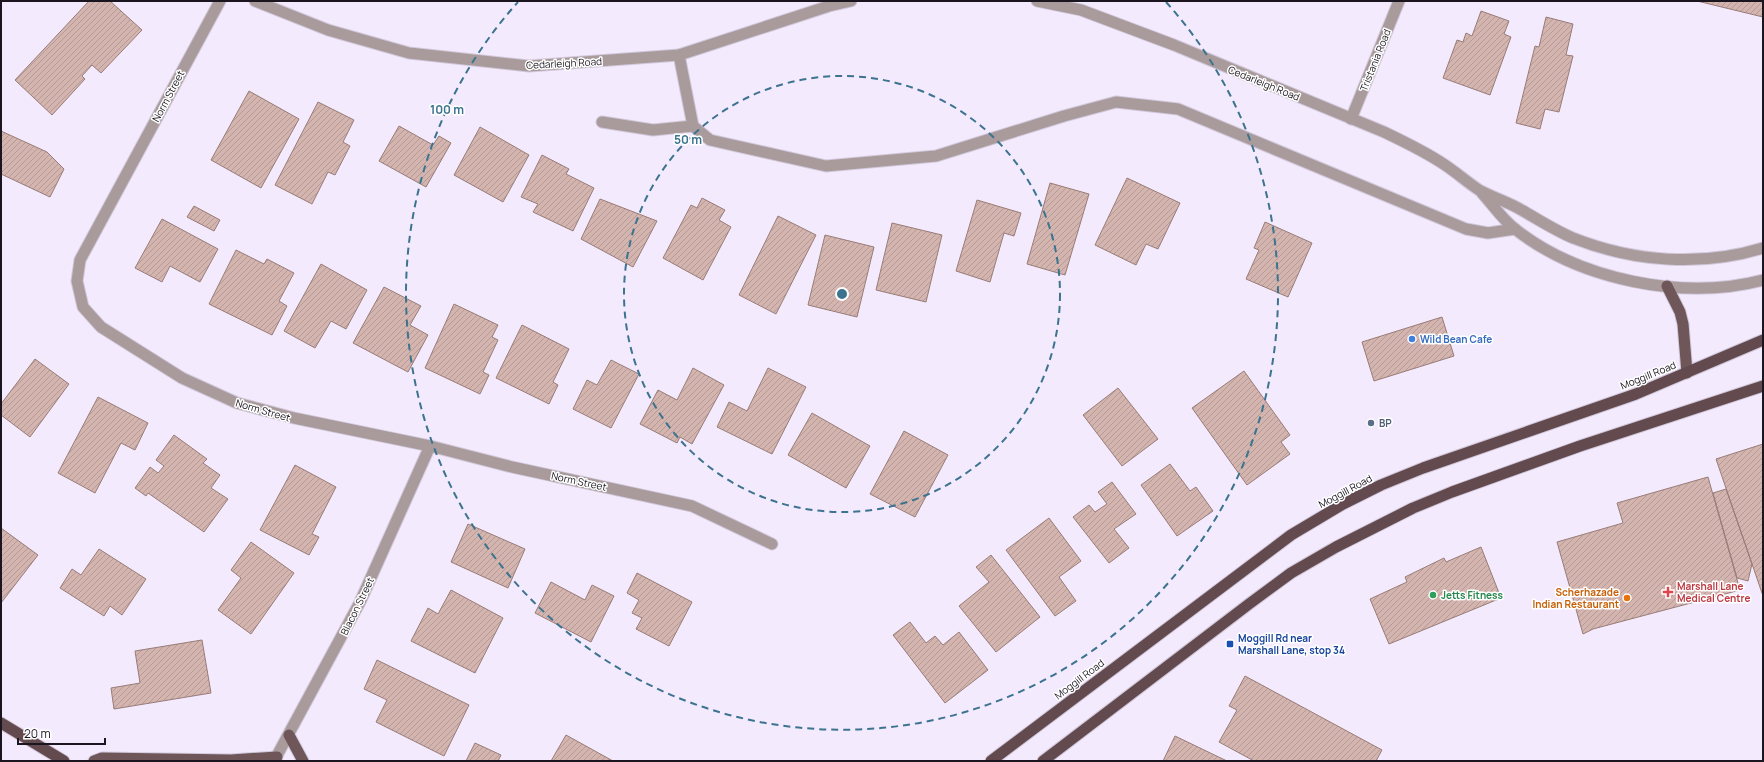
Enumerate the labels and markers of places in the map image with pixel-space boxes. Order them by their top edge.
centre of rings [835,287,849,301]
place label: Wild Bean Cafe [1420,332,1492,346]
marker: Wild Bean Cafe [1407,334,1417,344]
place label: BP [1379,416,1392,430]
marker: BP [1366,418,1376,428]
place label: Marshall Lane Medical Centre [1677,579,1751,605]
place label: Scherhazade Indian Restaurant [1532,585,1619,611]
marker: Marshall Lane Medical Centre [1662,586,1674,598]
place label: Jetts Fitness [1441,588,1503,602]
marker: Jetts Fitness [1428,590,1438,600]
marker: Scherhazade Indian Restaurant [1622,593,1632,603]
place label: Moggill Rd near Marshall Lane, stop 34 [1238,631,1345,657]
marker: Moggill Rd near Marshall Lane, stop 34 [1225,639,1235,649]

